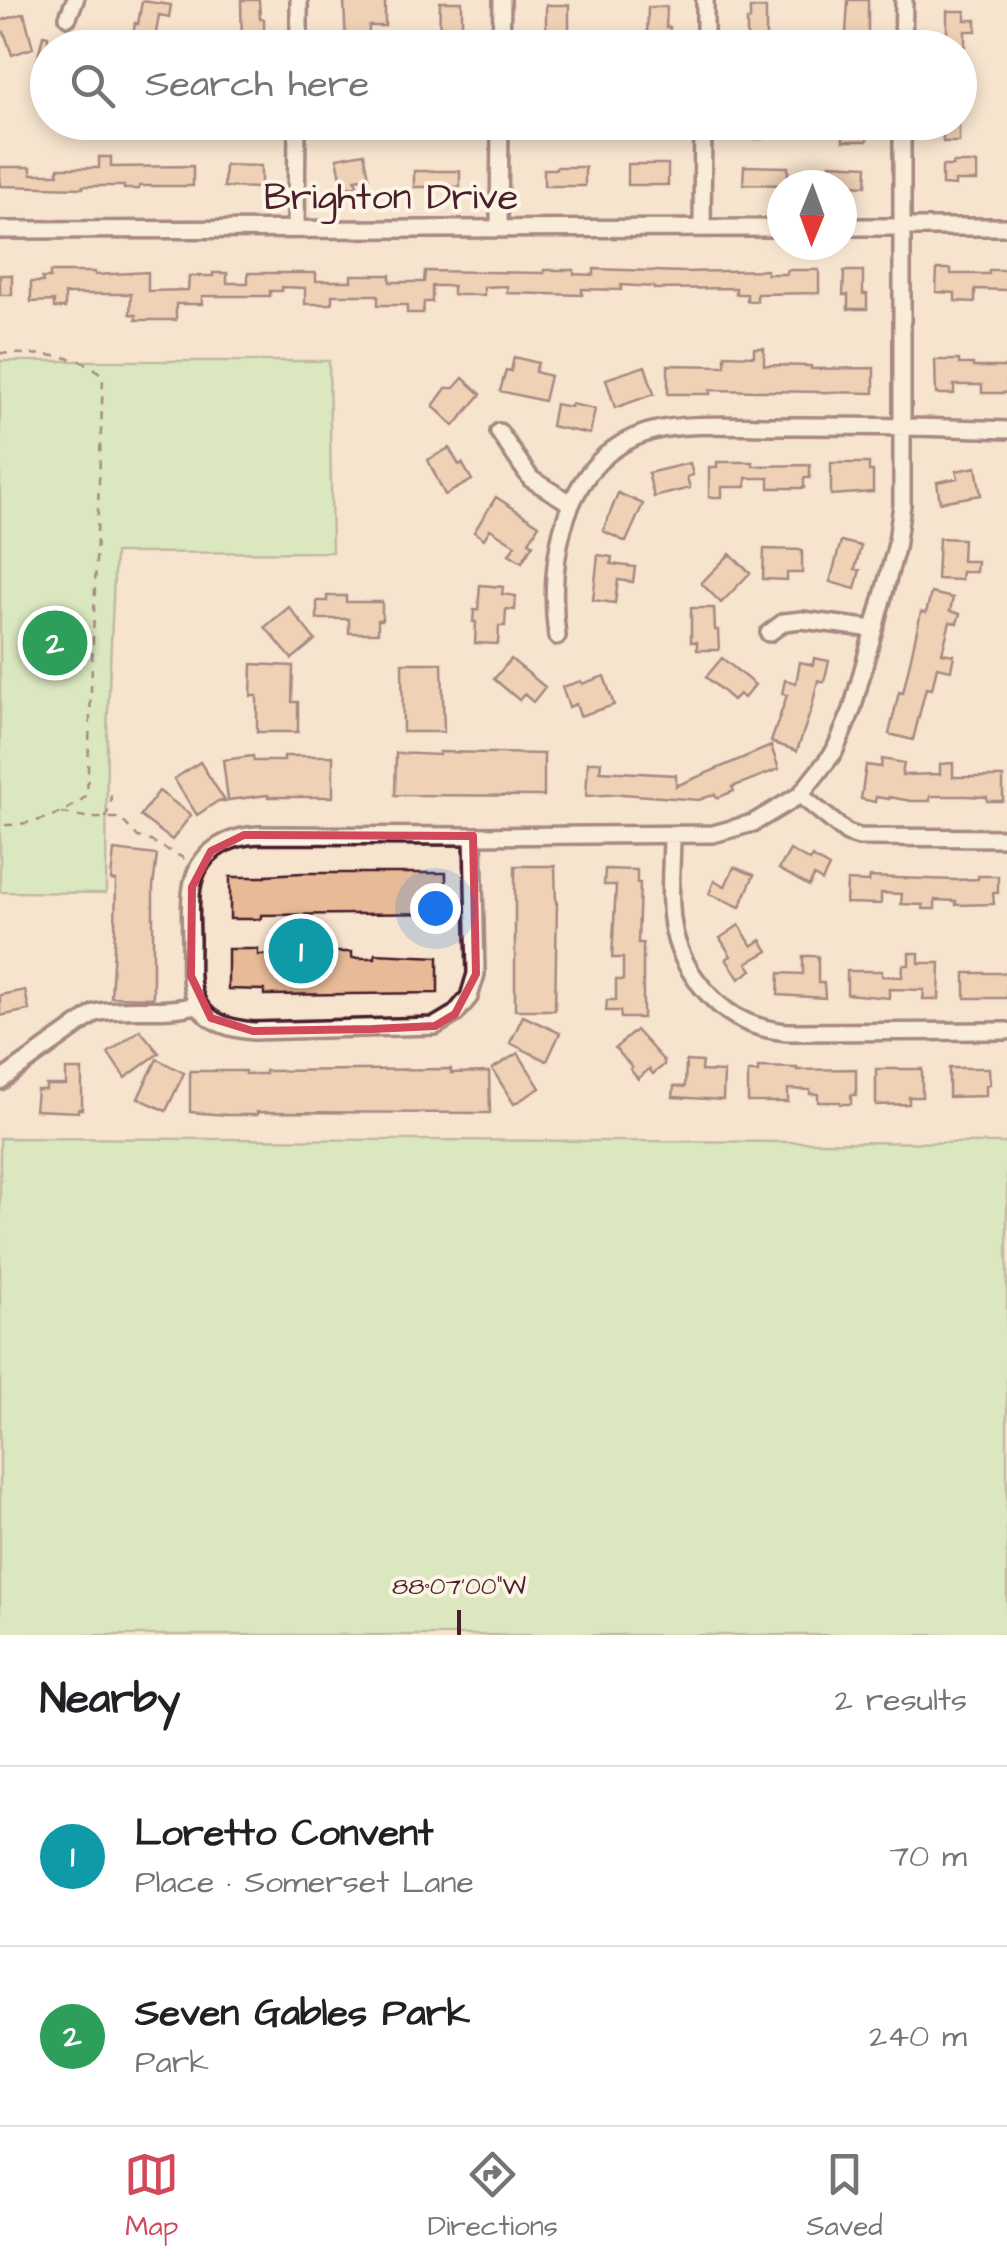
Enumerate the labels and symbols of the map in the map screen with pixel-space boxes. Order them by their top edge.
north arrow [767,170,857,260]
street label: Brighton Drive [264,172,518,224]
pin: 2 [22,606,88,680]
your location [410,883,461,934]
pin: 1 [268,914,334,988]
text: 88°07'00"W [392,1569,527,1604]

